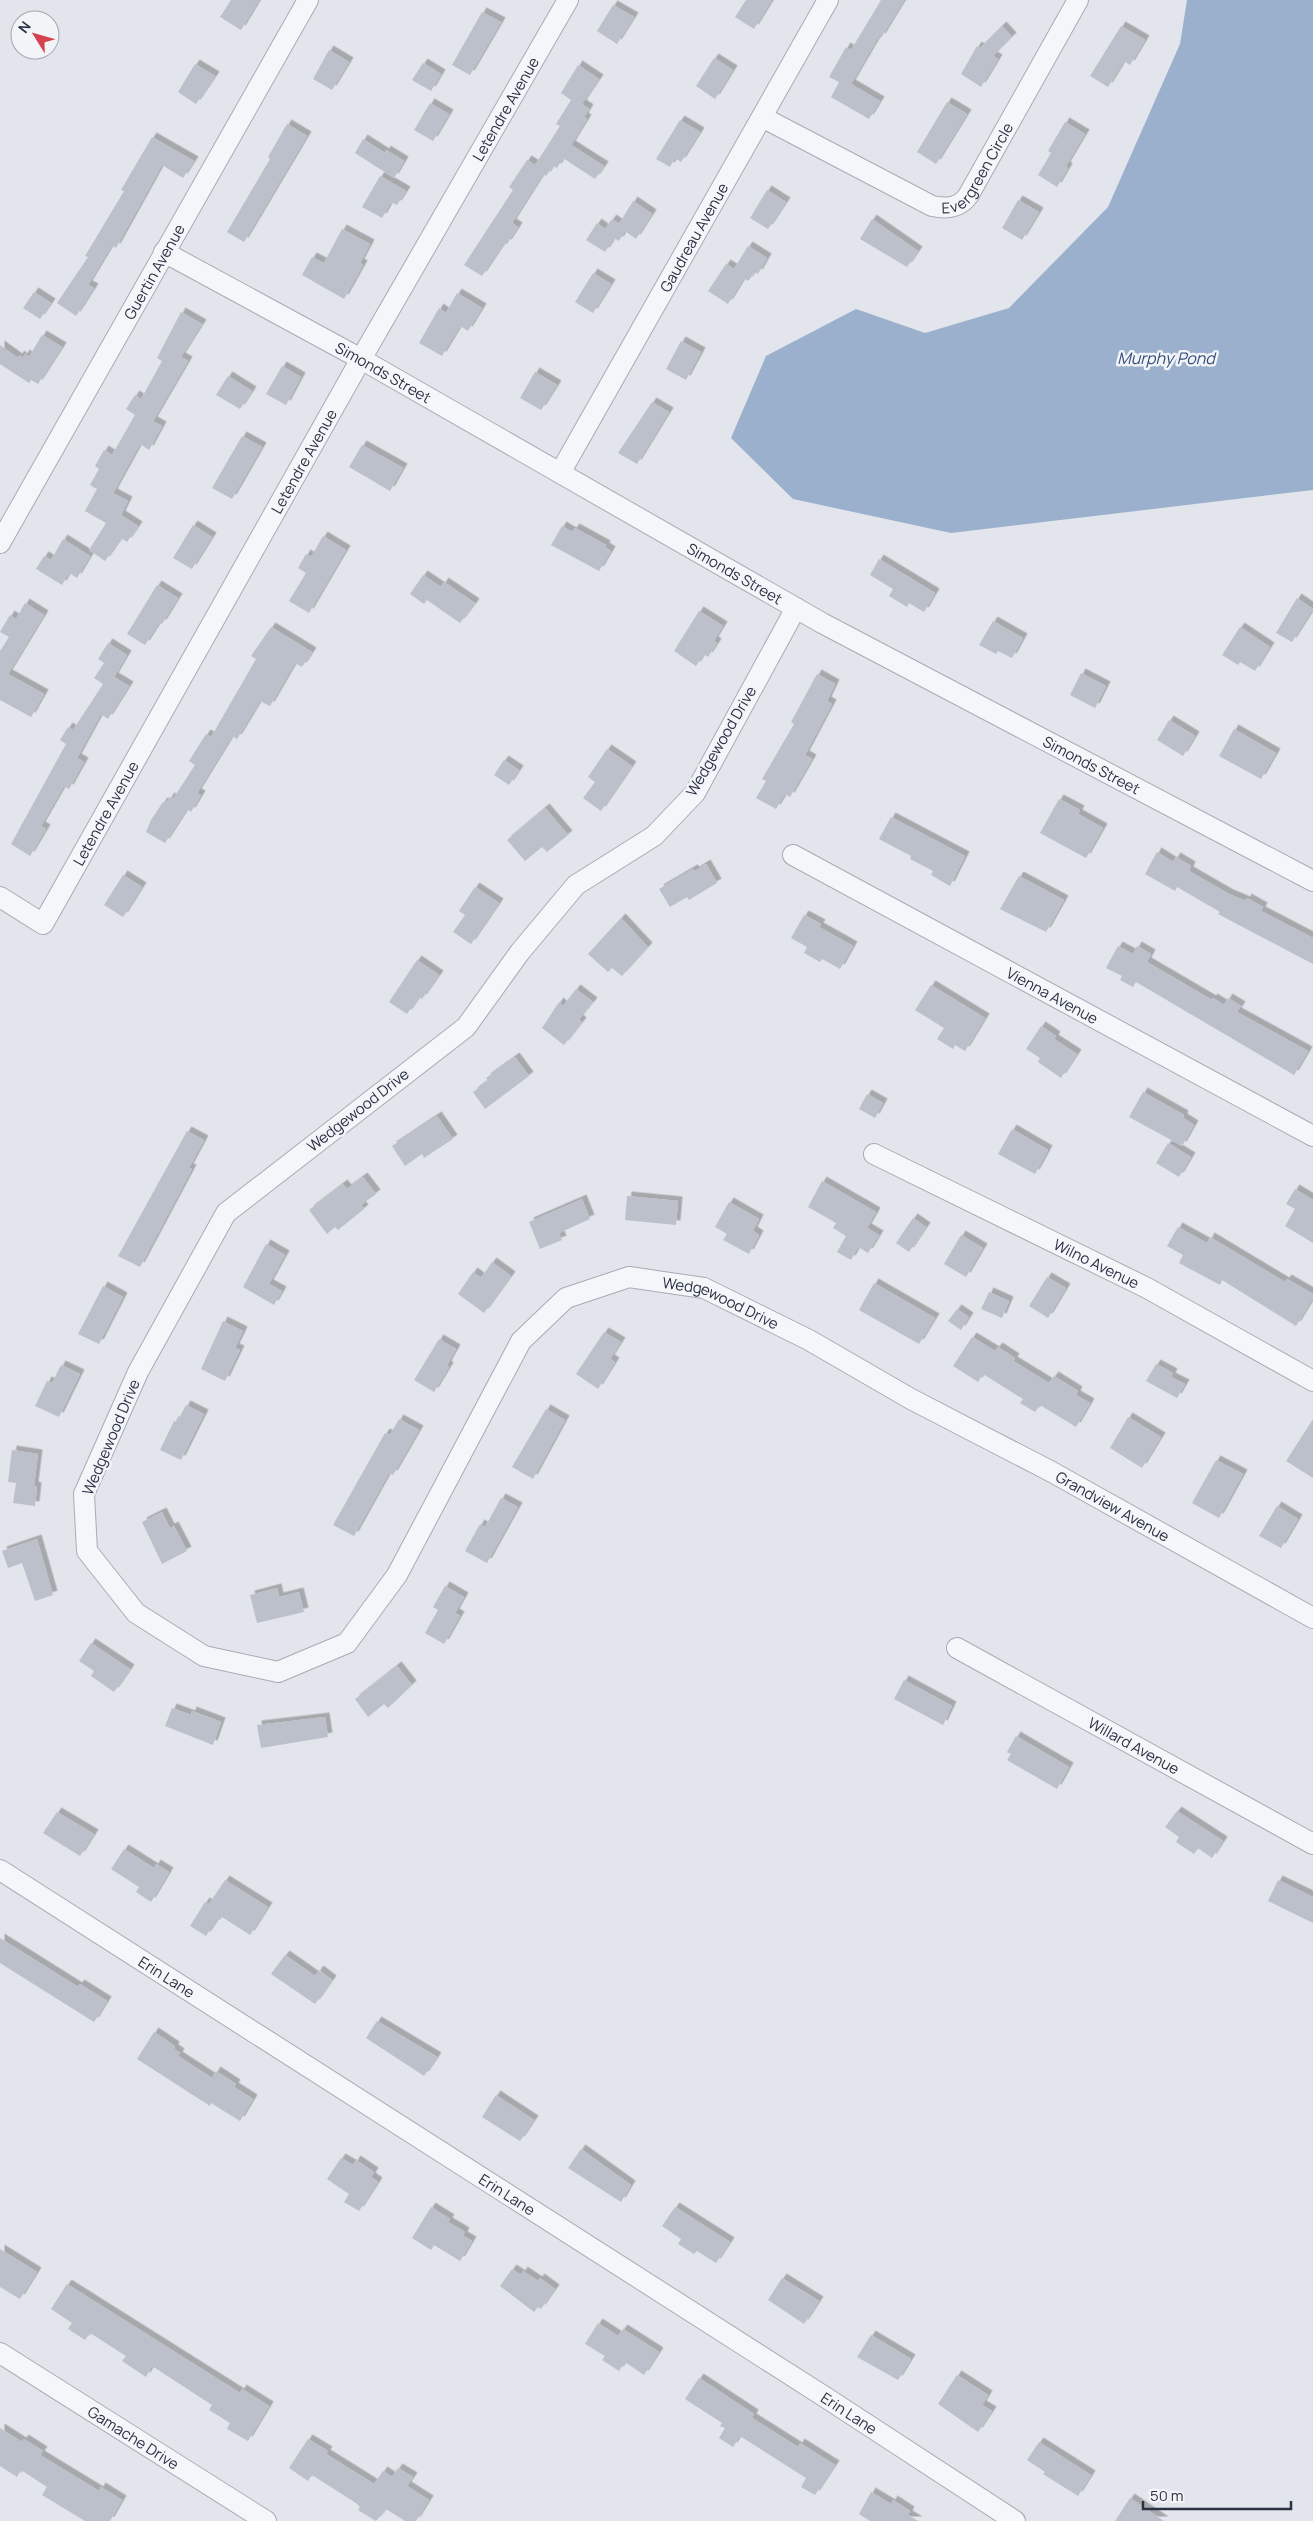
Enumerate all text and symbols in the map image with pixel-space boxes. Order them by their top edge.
north arrow [10,10,60,60]
text: N [14,17,35,37]
street label: Letendre Avenue [467,53,544,165]
street label: Evergreen Circle [941,118,1018,218]
street label: Gaudreau Avenue [654,179,733,296]
street label: Guertin Avenue [119,220,189,323]
street label: Simonds Street [332,337,435,408]
water label: Murphy Pond [1117,347,1217,369]
street label: Letendre Avenue [266,405,341,517]
street label: Simonds Street [683,537,787,609]
street label: Wedgewood Drive [681,682,761,800]
street label: Simonds Street [1039,730,1144,799]
street label: Letendre Avenue [68,757,143,869]
street label: Vienna Avenue [1003,962,1102,1029]
street label: Wedgewood Drive [303,1063,414,1156]
street label: Wilno Avenue [1050,1233,1143,1293]
street label: Wedgewood Drive [661,1272,783,1334]
street label: Wedgewood Drive [77,1376,145,1498]
street label: Grandview Avenue [1052,1466,1174,1546]
street label: Willard Avenue [1085,1712,1184,1779]
street label: Erin Lane [135,1951,199,2003]
street label: Erin Lane [475,2168,540,2220]
street label: Erin Lane [817,2387,882,2439]
street label: Gamache Drive [84,2401,183,2474]
scale bar [1143,2478,1290,2510]
text: 50 m [1150,2485,1184,2506]

